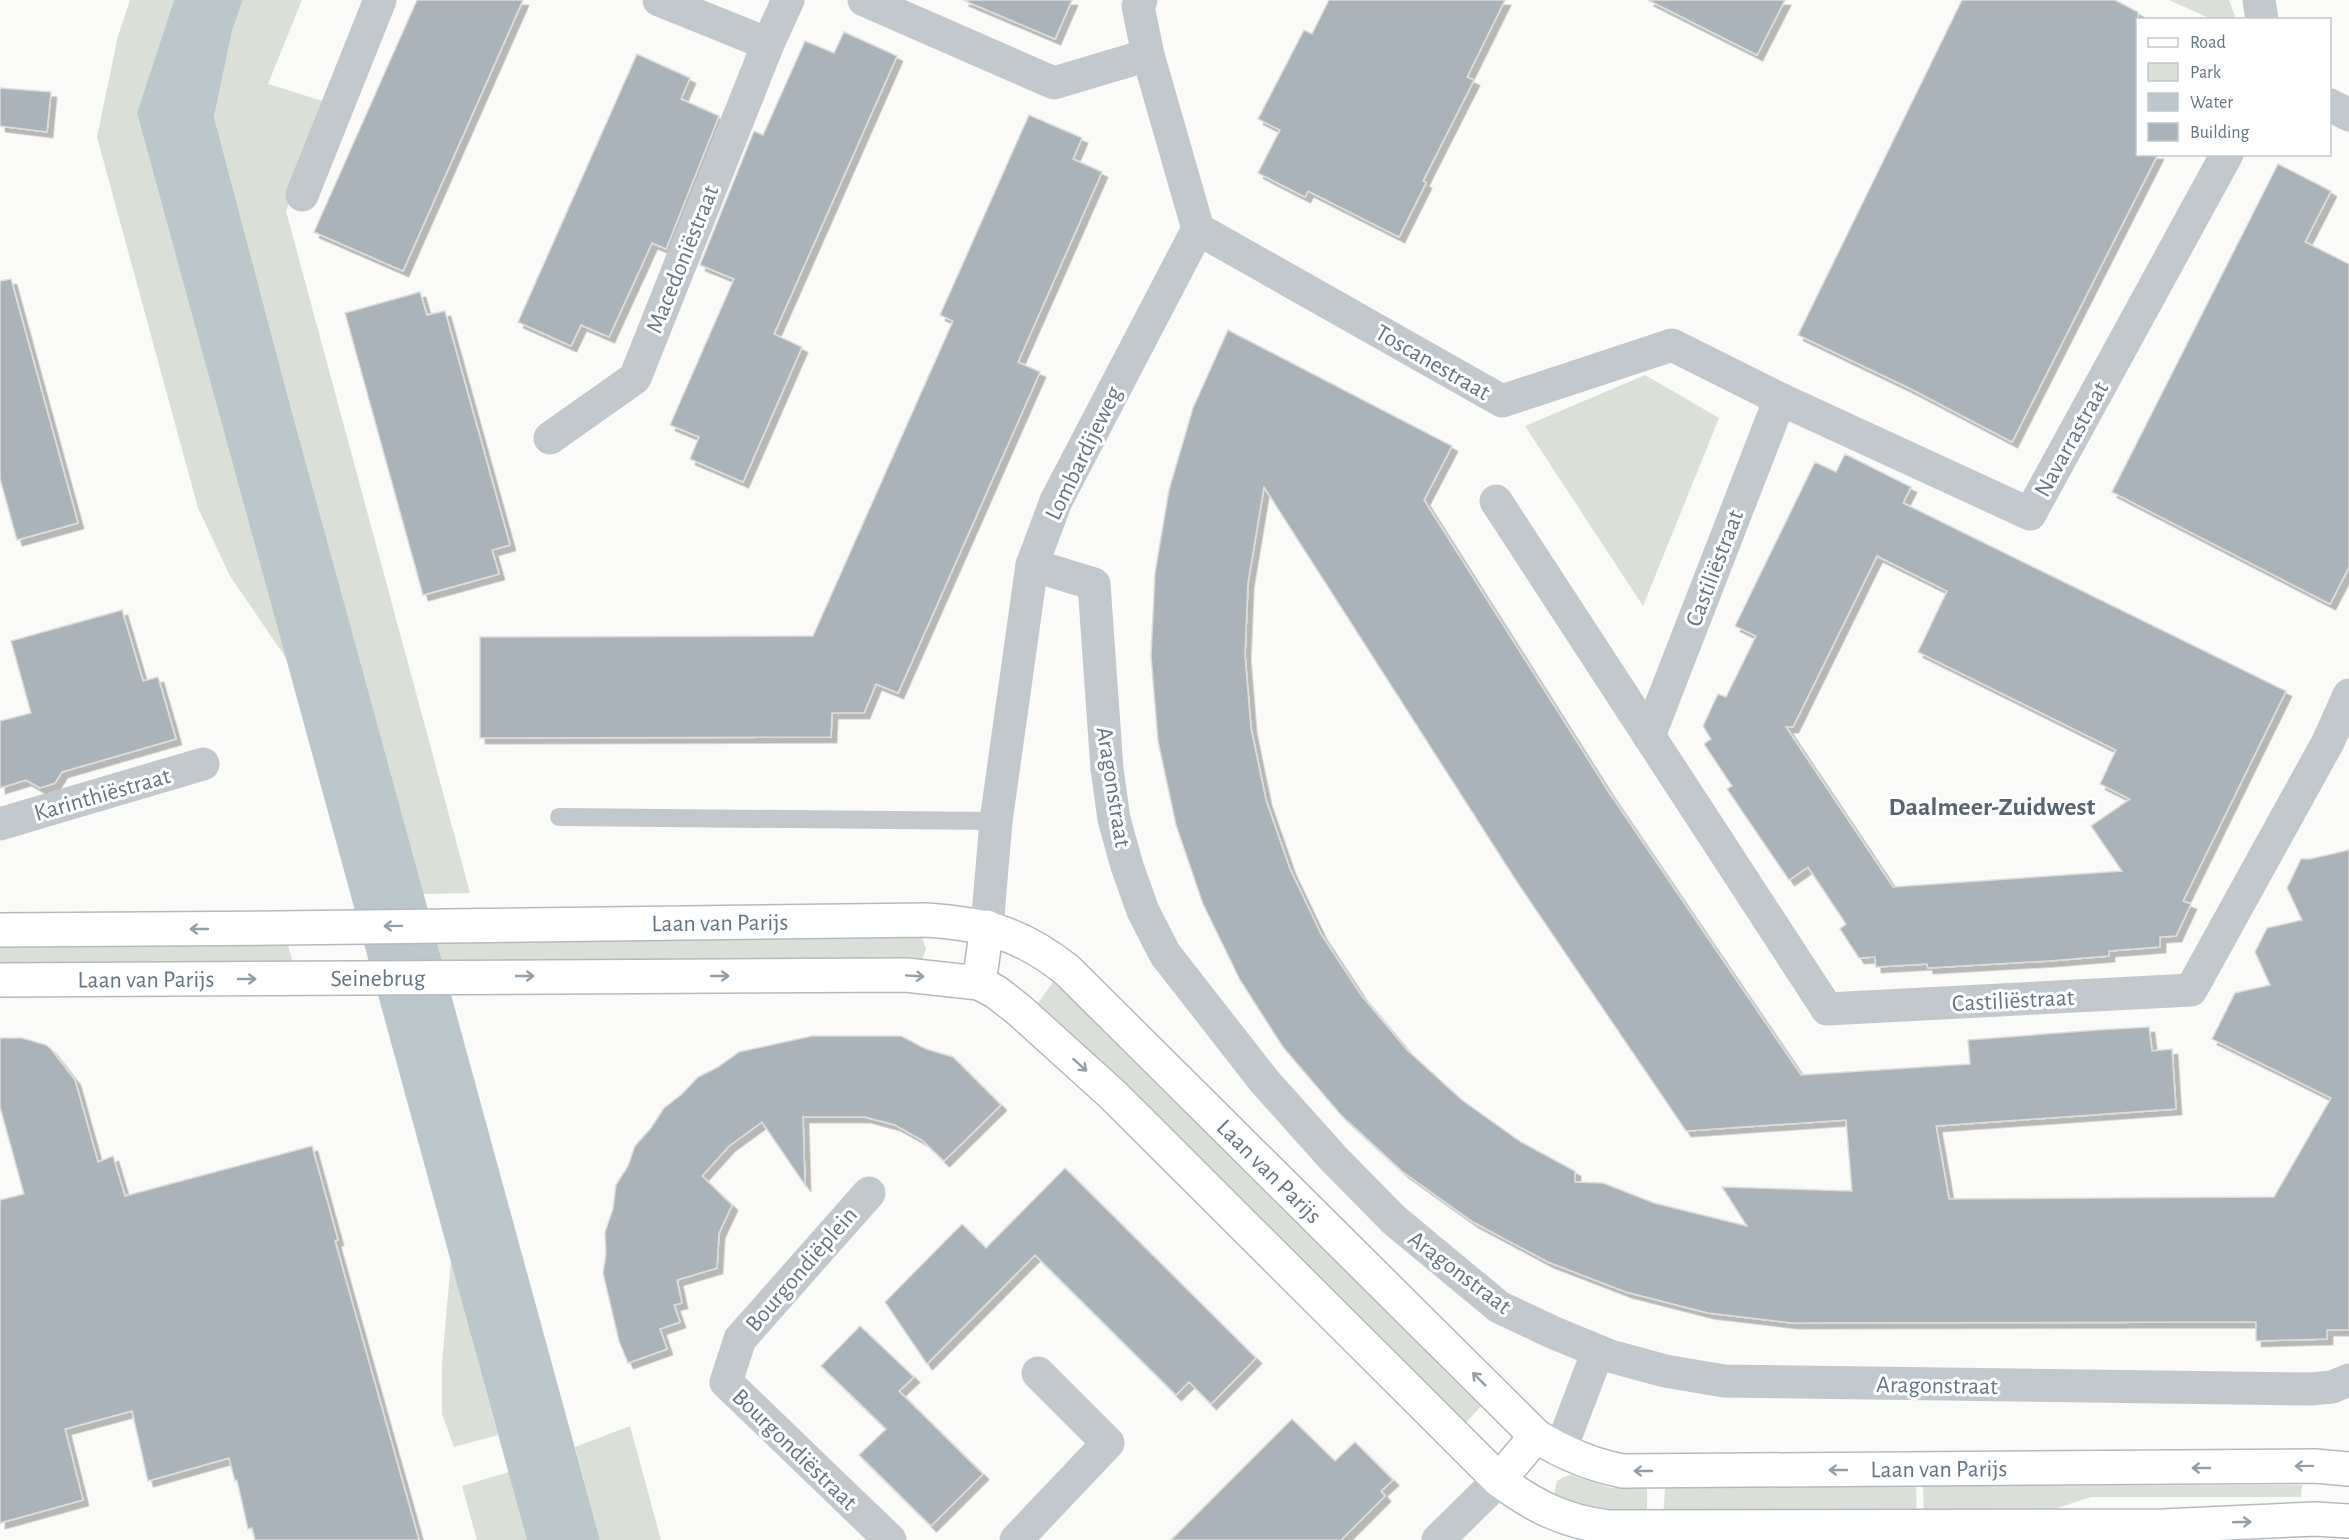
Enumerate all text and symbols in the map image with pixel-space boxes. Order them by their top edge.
legend [2136,18,2331,156]
text: Road [2190,34,2226,52]
text: Park [2190,64,2222,82]
text: Water [2190,94,2233,112]
text: Building [2190,124,2250,142]
street label: Macedoniëstraat [642,182,724,337]
street label: Toscanestraat [1371,320,1494,405]
street label: Navarrastraat [2030,378,2113,501]
street label: Lombardijeweg [1041,383,1127,524]
street label: Castiliëstraat [1682,507,1748,630]
street label: Aragonstraat [1092,725,1134,849]
street label: Karinthiëstraat [31,764,173,826]
district label: Daalmeer-Zuidwest [1889,794,2096,820]
street label: Laan van Parijs [651,911,789,936]
one-way arrow [384,921,404,932]
one-way arrow [189,923,209,935]
street label: Seinebrug [330,967,426,991]
street label: Laan van Parijs [78,968,214,993]
one-way arrow [514,970,534,982]
one-way arrow [709,970,729,982]
one-way arrow [904,970,924,981]
one-way arrow [237,973,257,985]
street label: Castiliëstraat [1951,986,2075,1016]
one-way arrow [1072,1058,1087,1072]
street label: Laan van Parijs [1212,1115,1326,1229]
street label: Bourgondiëplein [741,1203,862,1337]
street label: Aragonstraat [1404,1227,1516,1319]
one-way arrow [1471,1372,1486,1387]
street label: Aragonstraat [1876,1373,1998,1399]
street label: Bourgondiëstraat [727,1384,862,1515]
street label: Laan van Parijs [1870,1457,2008,1482]
one-way arrow [2295,1461,2315,1472]
one-way arrow [2191,1462,2211,1474]
one-way arrow [1828,1464,1848,1476]
one-way arrow [1633,1465,1653,1477]
one-way arrow [2232,1517,2252,1528]

